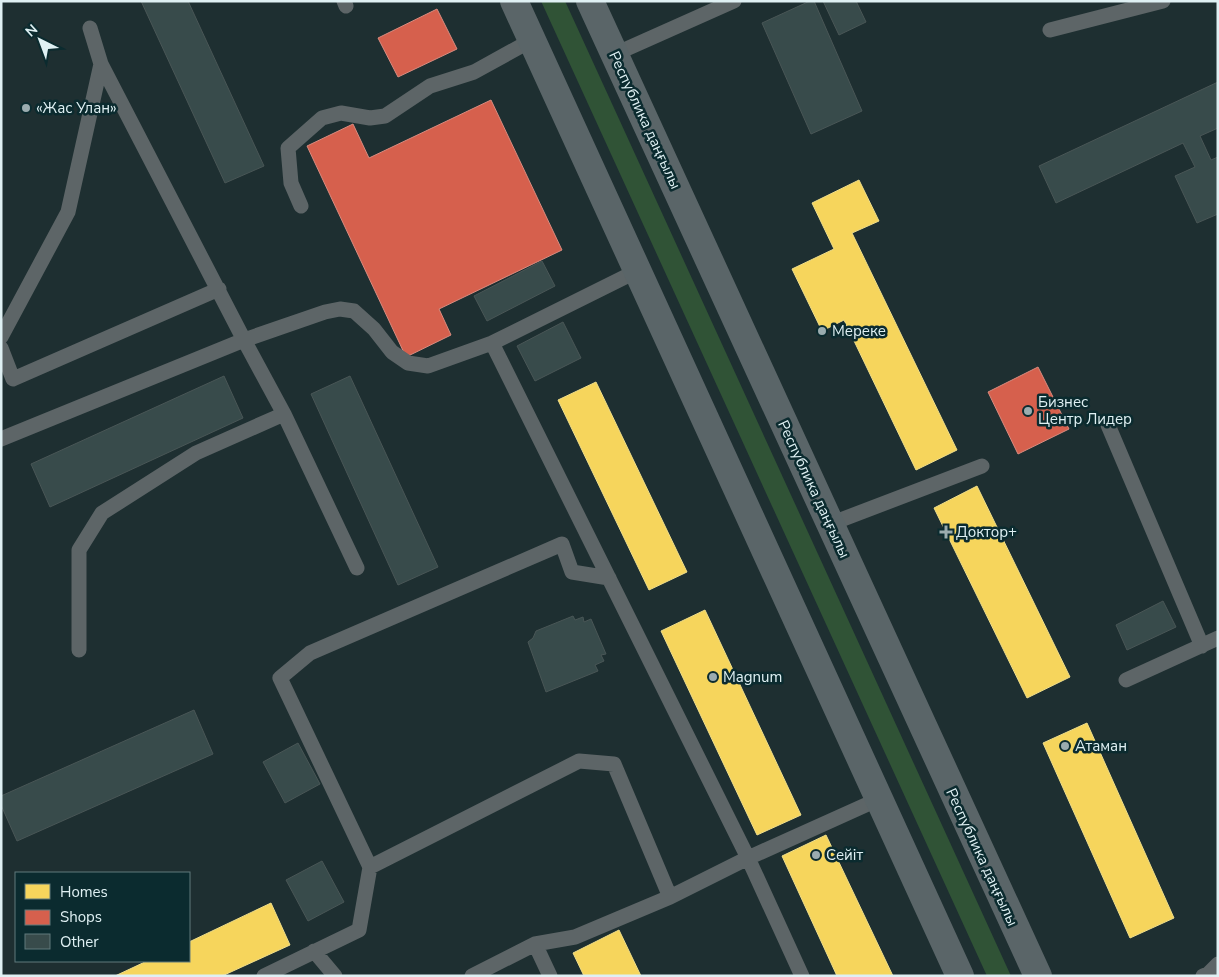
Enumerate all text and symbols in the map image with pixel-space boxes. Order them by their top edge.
north arrow [15,15,65,65]
text: N [21,20,42,41]
street label: Республика даңғылы [604,48,686,192]
place label: «Жас Улан» [36,98,117,118]
marker: «Жас Улан» [20,102,32,114]
place label: Мереке [832,321,886,341]
marker: Мереке [816,325,828,337]
place label: Бизнес Центр Лидер [1038,392,1132,429]
marker: Бизнес Центр Лидер [1022,405,1034,417]
street label: Республика даңғылы [773,417,855,561]
place label: Доктор+ [956,522,1017,542]
marker: Доктор+ [940,526,952,538]
place label: Magnum [723,667,782,687]
marker: Magnum [707,671,719,683]
place label: Атаман [1075,736,1127,756]
marker: Атаман [1059,740,1071,752]
street label: Республика даңғылы [941,785,1023,929]
place label: Сейіт [826,845,863,865]
marker: Сейіт [810,849,822,861]
legend [15,872,190,962]
text: Homes [60,882,108,902]
text: Shops [60,907,102,927]
text: Other [60,932,99,952]

